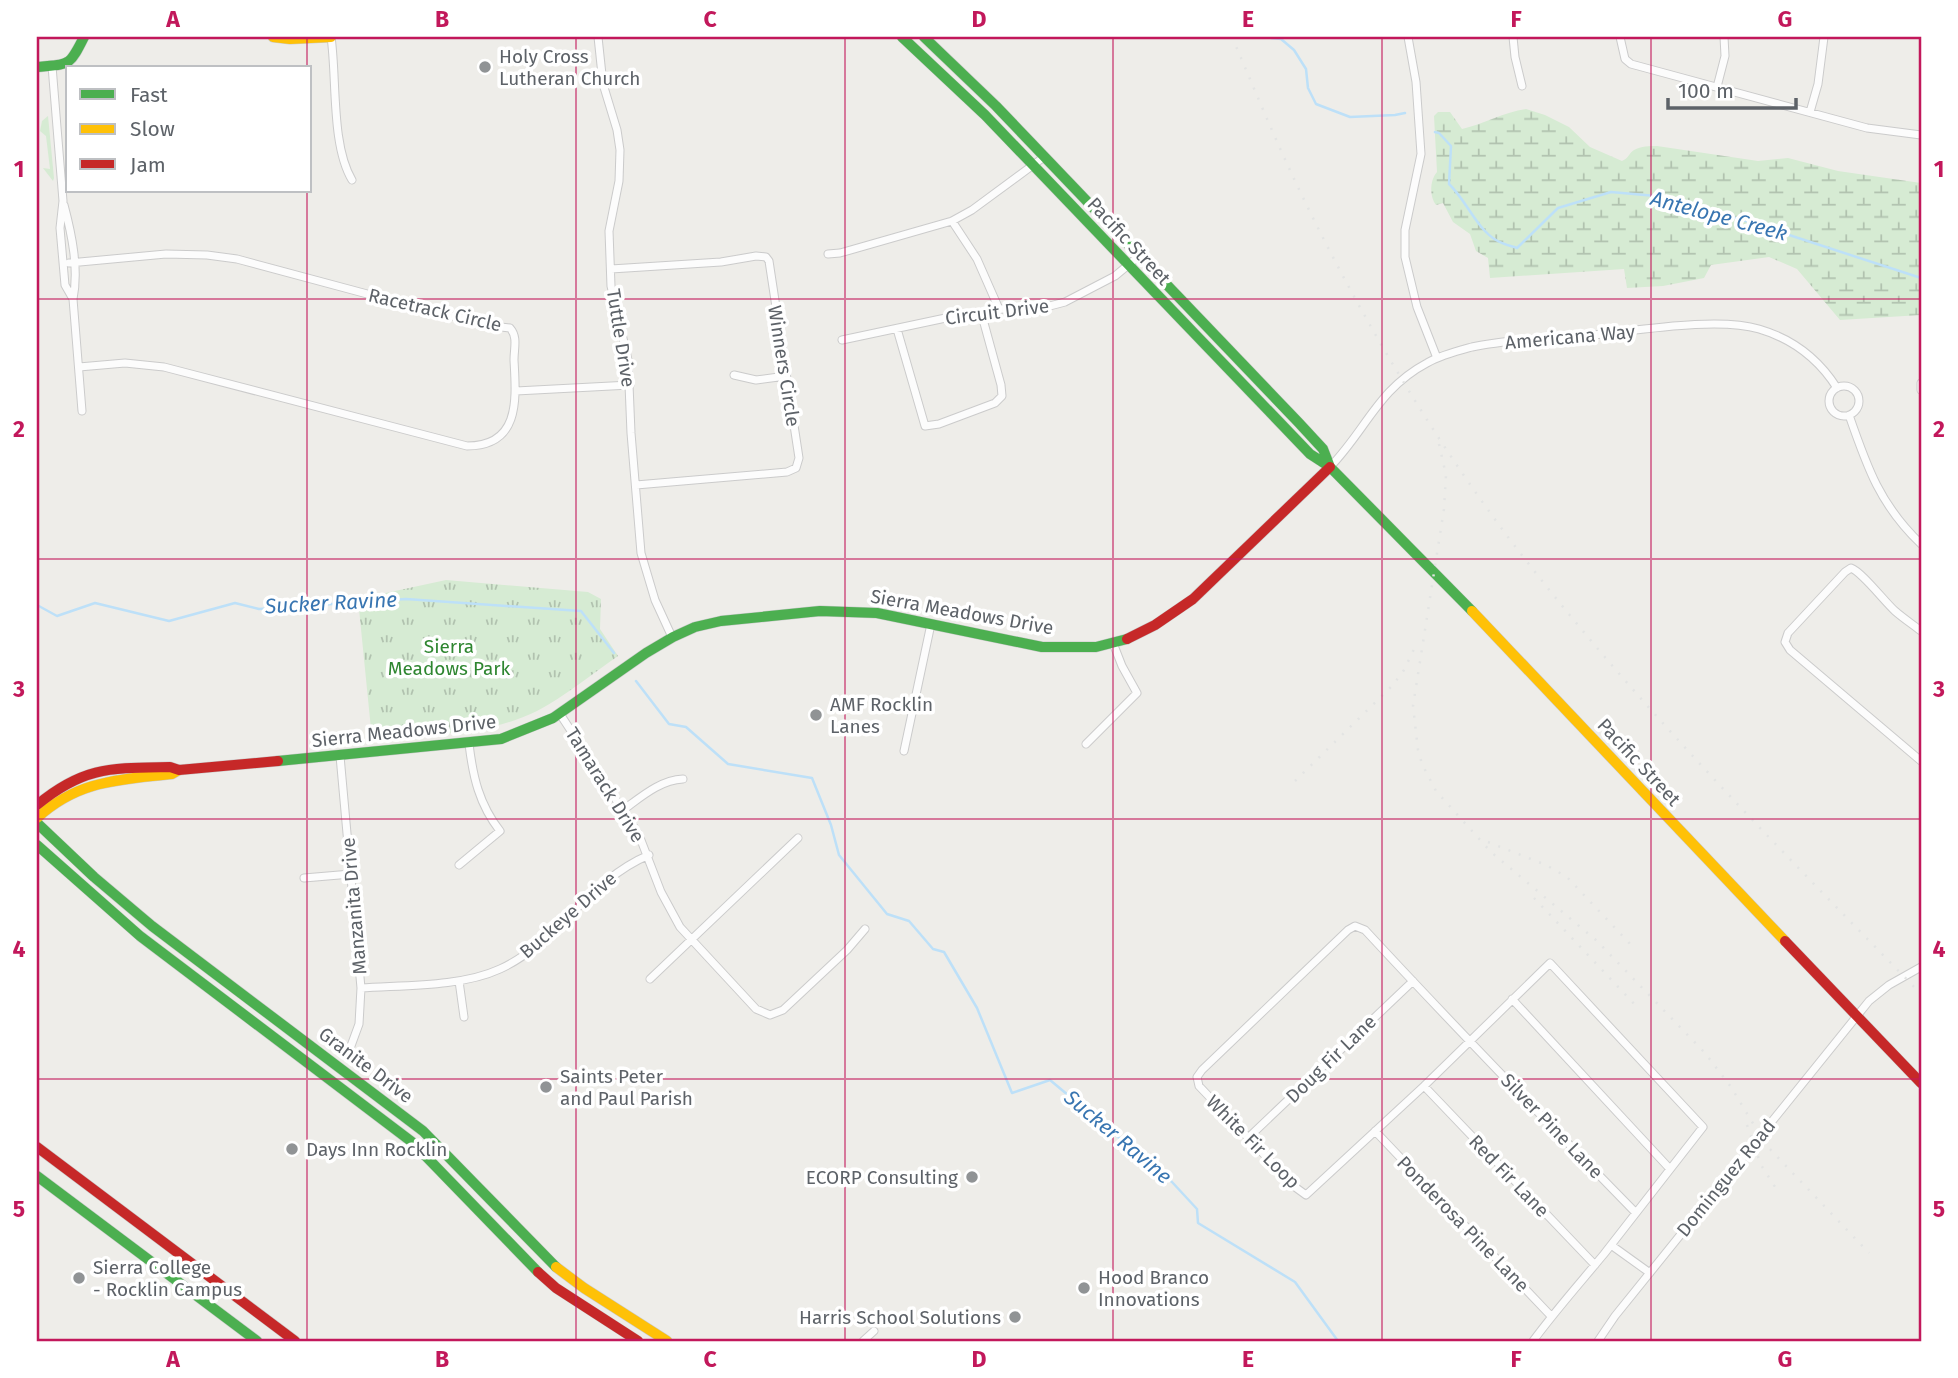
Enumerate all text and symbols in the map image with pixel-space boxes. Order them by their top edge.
text: A [165,5,180,33]
text: B [435,5,449,33]
text: C [703,5,717,33]
text: D [972,5,987,33]
text: E [1242,5,1254,33]
text: F [1510,5,1522,33]
text: G [1778,5,1792,33]
place label: Holy Cross Lutheran Church [499,45,640,90]
marker: Holy Cross Lutheran Church [477,59,493,75]
legend [66,66,312,192]
scale bar [1668,66,1795,110]
text: 100 m [1678,78,1734,104]
text: Fast [130,82,168,108]
text: Slow [130,116,175,142]
text: Jam [130,152,166,178]
text: 1 [14,155,24,183]
text: 1 [1934,155,1944,183]
water label: Antelope Creek [1647,185,1790,247]
street label: Pacific Street [1083,192,1175,290]
street label: Racetrack Circle [366,283,504,337]
street label: Tuttle Drive [602,287,640,389]
street label: Circuit Drive [944,294,1050,330]
street label: Winners Circle [763,304,805,428]
street label: Americana Way [1504,320,1637,354]
text: 2 [13,415,25,443]
text: 2 [1933,415,1945,443]
street label: Sierra Meadows Drive [869,585,1055,639]
water label: Sucker Ravine [263,587,398,619]
park label: Sierra Meadows Park [388,635,511,680]
text: 3 [12,675,25,703]
text: 3 [1932,675,1945,703]
place label: AMF Rocklin Lanes [830,693,933,738]
marker: AMF Rocklin Lanes [808,707,824,723]
street label: Sierra Meadows Drive [311,710,497,752]
street label: Pacific Street [1593,713,1685,811]
street label: Tamarack Drive [560,723,650,847]
street label: Manzanita Drive [337,836,371,976]
street label: Buckeye Drive [515,867,621,963]
text: 4 [13,935,26,963]
text: 4 [1933,935,1946,963]
street label: Doug Fir Lane [1281,1010,1381,1108]
street label: Granite Drive [314,1022,418,1108]
place label: Saints Peter and Paul Parish [560,1065,693,1110]
street label: Silver Pine Lane [1496,1069,1608,1183]
marker: Saints Peter and Paul Parish [538,1079,554,1095]
water label: Sucker Ravine [1058,1084,1177,1190]
street label: White Fir Loop [1201,1090,1305,1194]
street label: Dominguez Road [1672,1115,1780,1241]
street label: Red Fir Lane [1464,1130,1554,1222]
place label: Days Inn Rocklin [306,1138,447,1161]
marker: Days Inn Rocklin [284,1141,300,1157]
street label: Ponderosa Pine Lane [1392,1151,1534,1297]
place label: ECORP Consulting [806,1166,958,1189]
marker: ECORP Consulting [964,1169,980,1185]
text: 5 [13,1195,25,1223]
text: 5 [1933,1195,1945,1223]
place label: Sierra College - Rocklin Campus [93,1256,242,1301]
place label: Hood Branco Innovations [1098,1266,1209,1311]
marker: Sierra College - Rocklin Campus [71,1270,87,1286]
marker: Hood Branco Innovations [1076,1280,1092,1296]
place label: Harris School Solutions [799,1306,1001,1329]
marker: Harris School Solutions [1007,1309,1023,1325]
text: A [165,1345,180,1373]
text: B [435,1345,449,1373]
text: C [703,1345,717,1373]
text: D [972,1345,987,1373]
text: E [1242,1345,1254,1373]
text: F [1510,1345,1522,1373]
text: G [1778,1345,1792,1373]

